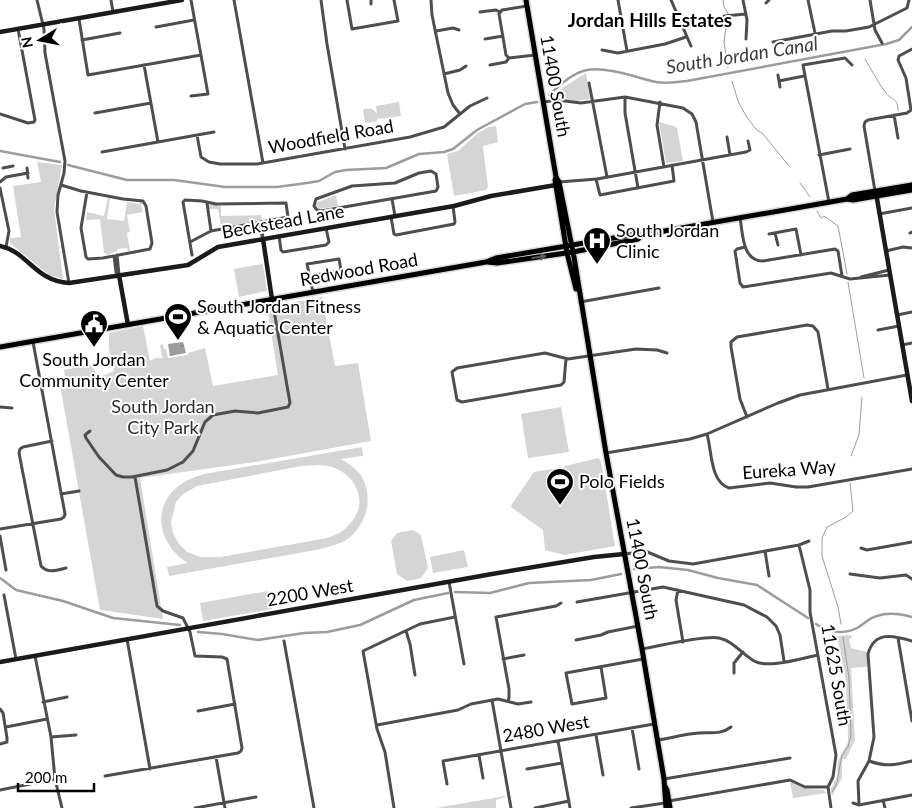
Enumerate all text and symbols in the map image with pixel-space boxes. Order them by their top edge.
district label: Jordan Hills Estates [568,8,732,31]
north arrow [15,15,65,65]
water label: South Jordan Canal [664,31,819,78]
street label: 11400 South [536,33,576,139]
text: N [17,36,36,49]
street label: Woodfield Road [266,114,395,158]
street label: Beckstead Lane [220,199,346,243]
place label: South Jordan Clinic [616,219,719,262]
hospital icon: South Jordan Clinic [582,226,612,265]
street label: Redwood Road [298,248,419,290]
one-way arrow [531,253,547,261]
place label: South Jordan Fitness & Aquatic Center [197,295,361,338]
sports icon: South Jordan Fitness & Aquatic Center [163,302,193,341]
public building icon: South Jordan Community Center [79,309,109,348]
place label: South Jordan Community Center [19,348,169,391]
park label: South Jordan City Park [111,395,215,438]
street label: Eureka Way [741,455,837,483]
sports icon: Polo Fields [545,467,575,506]
place label: Polo Fields [579,470,665,492]
street label: 11400 South [622,516,664,622]
street label: 2200 West [265,573,355,610]
street label: 11625 South [817,622,857,728]
street label: 2480 West [501,709,591,746]
scale bar [18,760,94,792]
text: 200 m [25,768,67,786]

